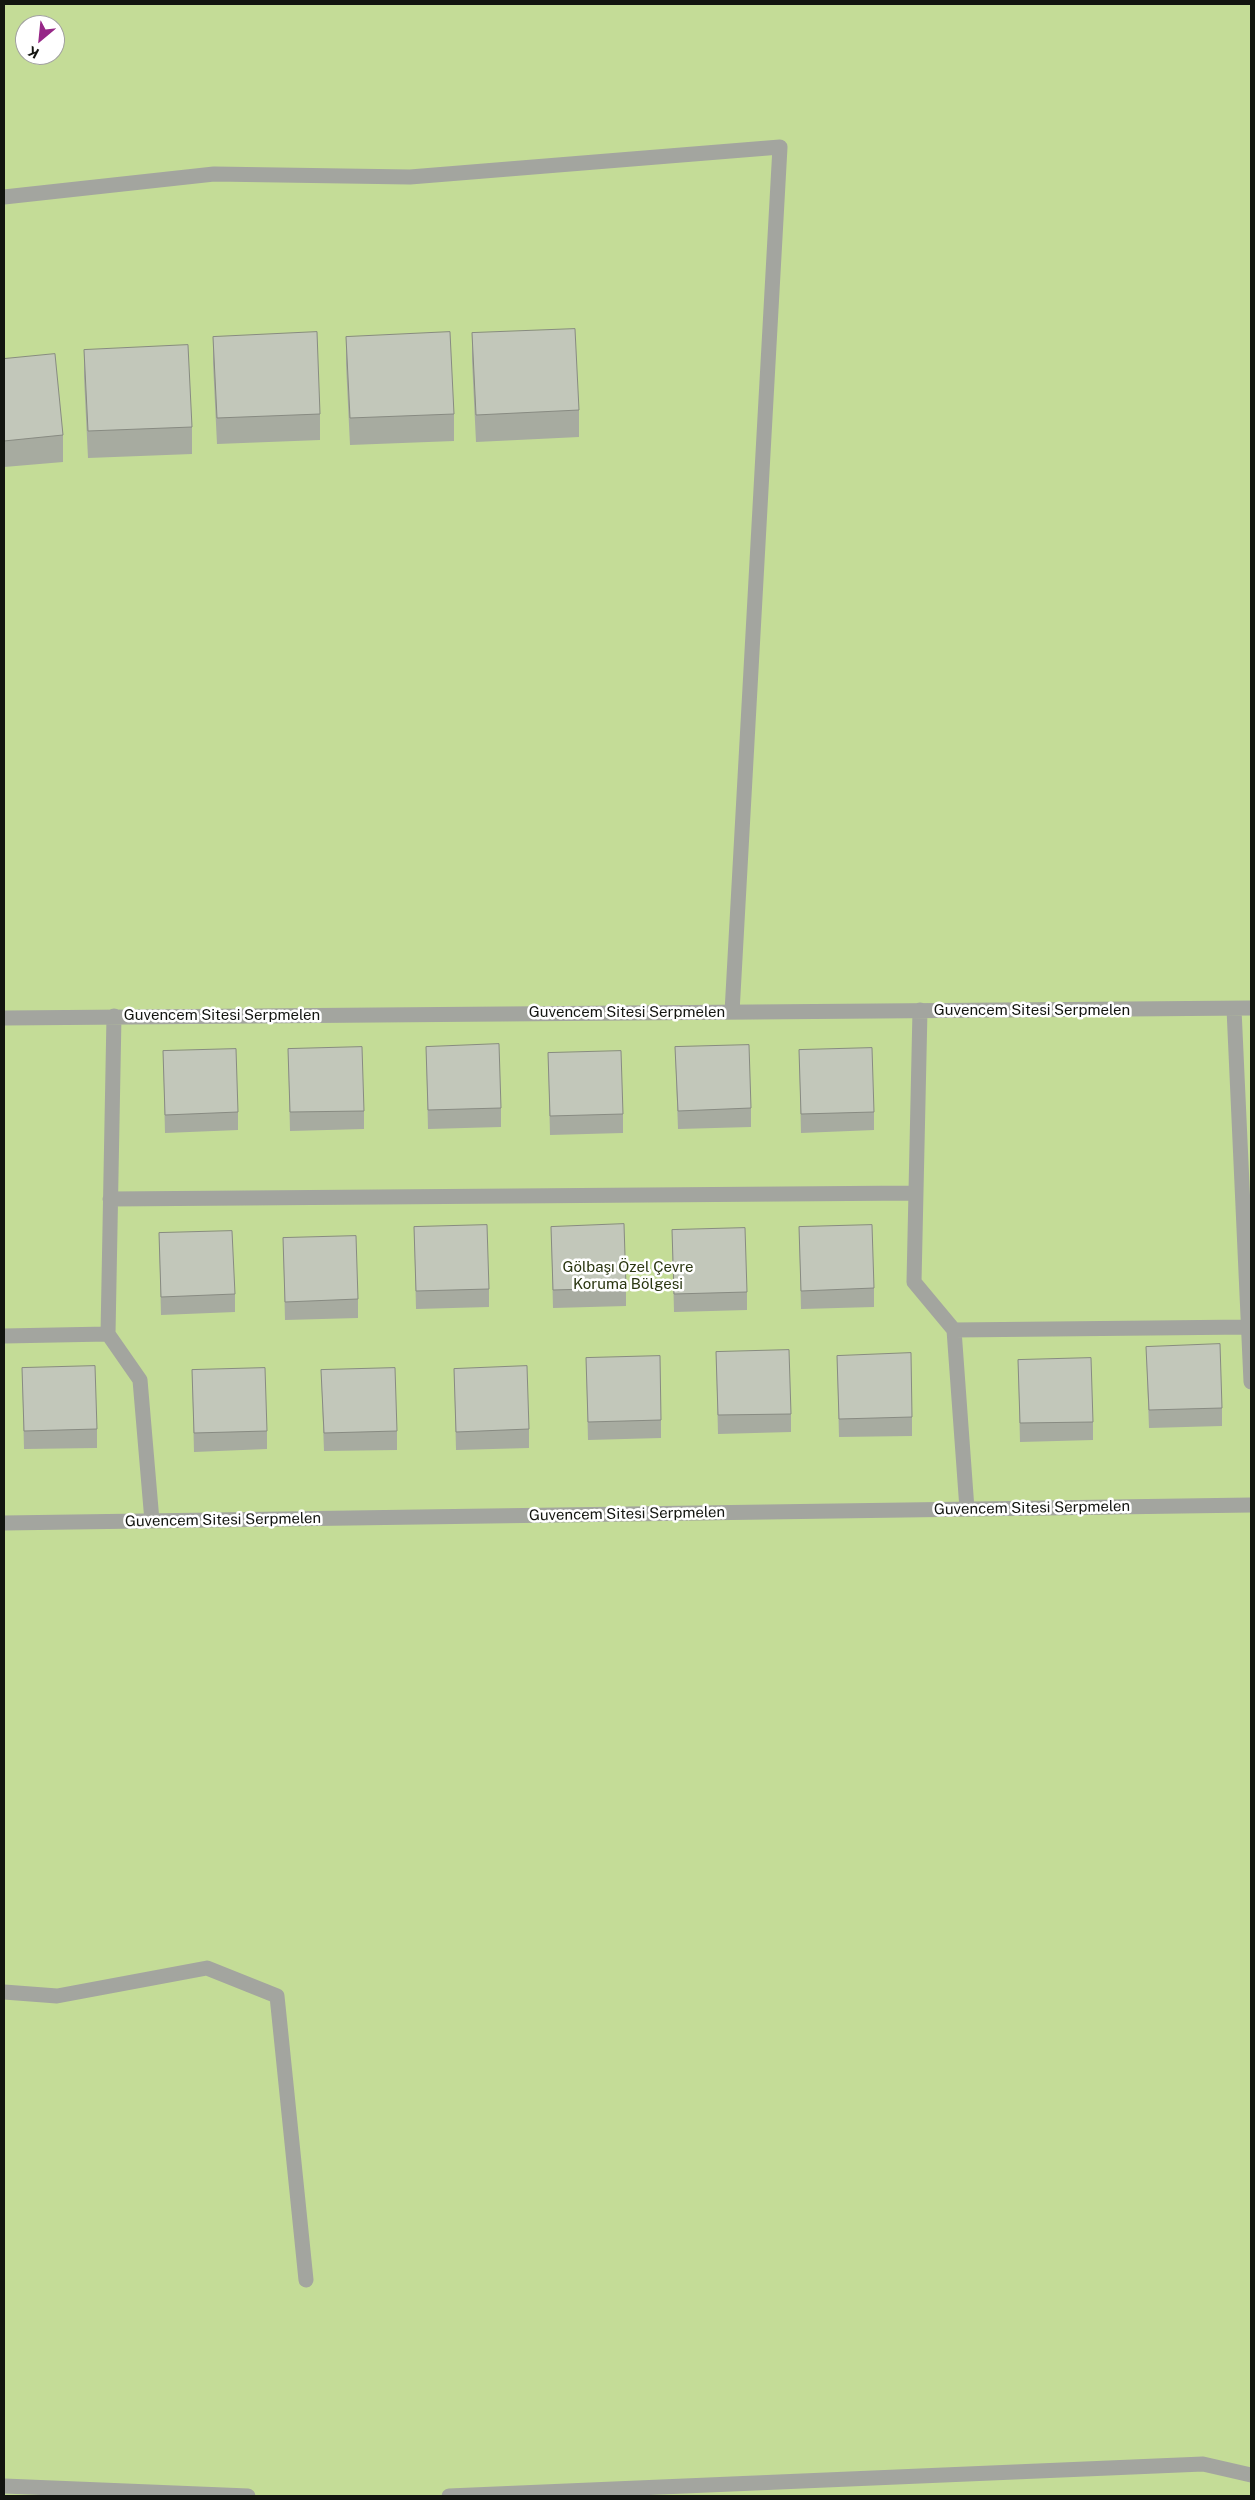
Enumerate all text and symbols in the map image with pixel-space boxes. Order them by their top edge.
north arrow [15,15,65,65]
text: K [25,43,42,62]
street label: Guvencem Sitesi Serpmelen [934,1001,1130,1019]
street label: Guvencem Sitesi Serpmelen [529,1003,725,1021]
street label: Guvencem Sitesi Serpmelen [124,1006,320,1024]
park label: Gölbaşı Özel Çevre Koruma Bölgesi [562,1258,694,1293]
street label: Guvencem Sitesi Serpmelen [934,1497,1130,1519]
street label: Guvencem Sitesi Serpmelen [529,1503,725,1525]
street label: Guvencem Sitesi Serpmelen [125,1509,321,1531]

